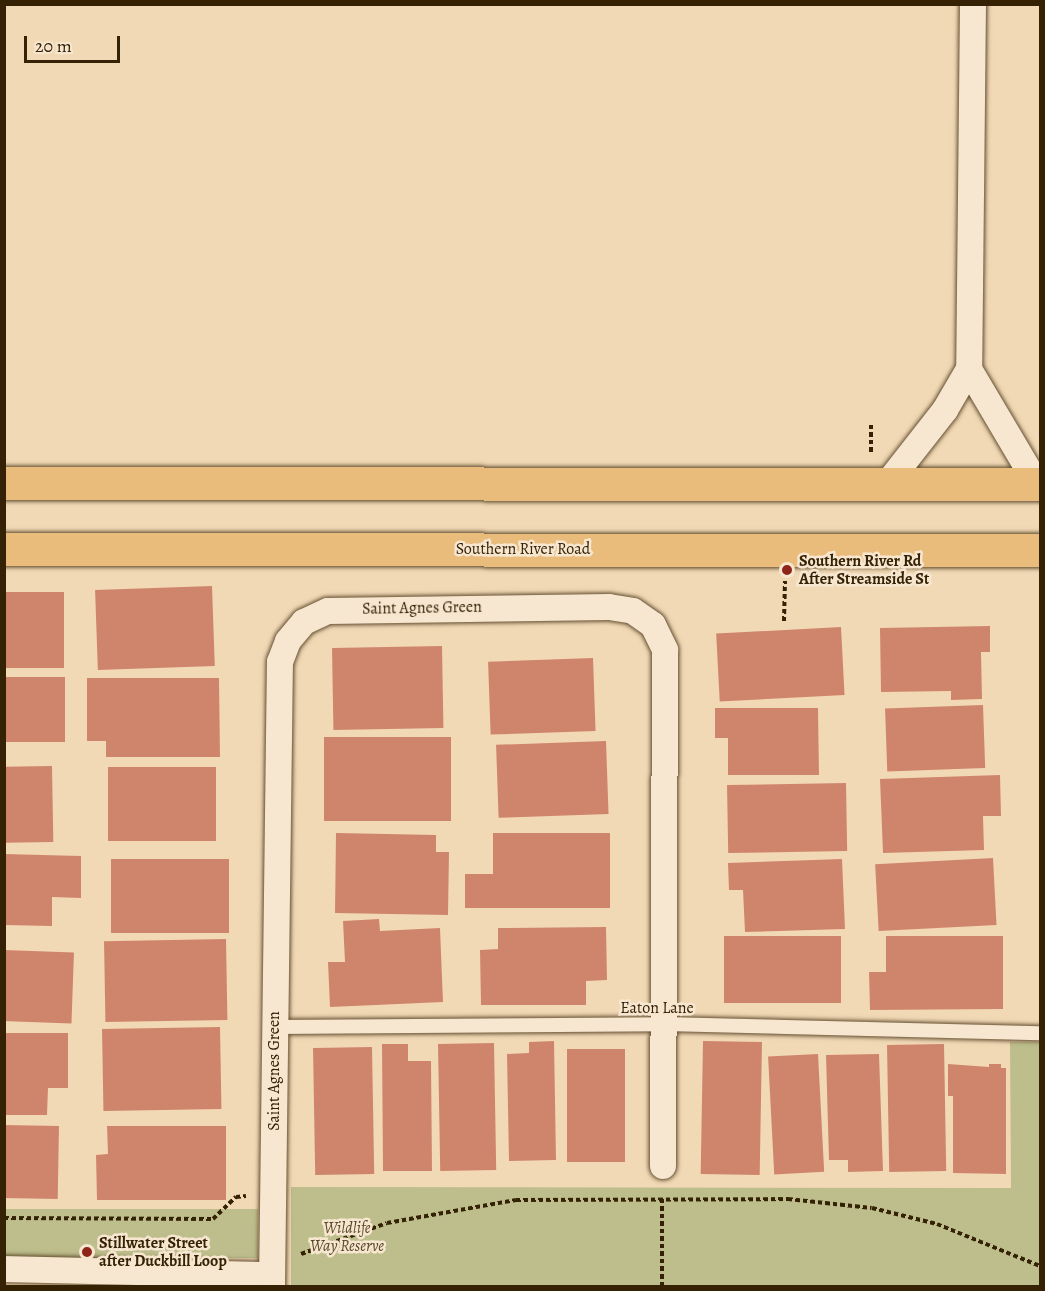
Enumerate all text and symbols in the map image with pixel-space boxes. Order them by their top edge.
scale bar [27,24,123,62]
text: 20 m [35,34,72,58]
street label: Southern River Road [456,539,590,559]
place label: Southern River Rd After Streamside St [799,551,929,589]
marker: Southern River Rd After Streamside St [780,563,794,577]
street label: Saint Agnes Green [362,597,482,619]
street label: Eaton Lane [620,998,694,1018]
street label: Saint Agnes Green [264,1011,284,1131]
park label: Wildlife Way Reserve [310,1218,384,1256]
place label: Stillwater Street after Duckbill Loop [99,1233,227,1271]
marker: Stillwater Street after Duckbill Loop [80,1245,94,1259]

